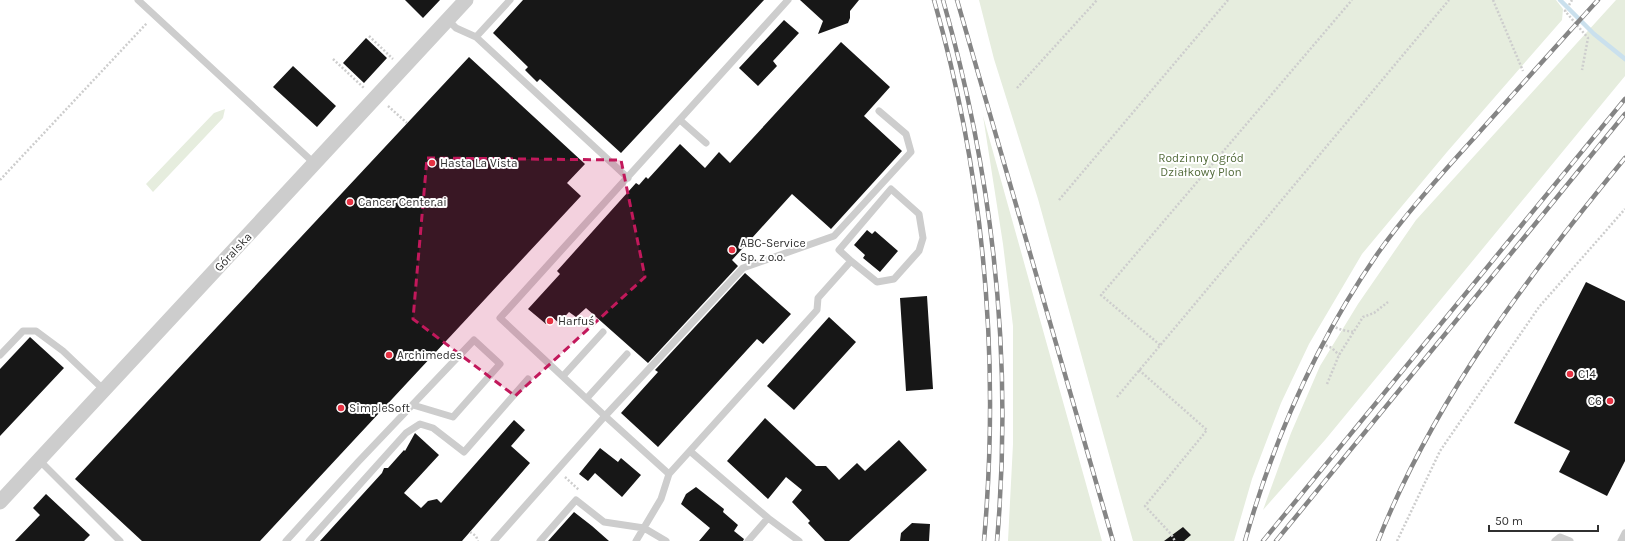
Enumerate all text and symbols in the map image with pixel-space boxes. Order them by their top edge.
park label: Rodzinny Ogród Działkowy Plon [1158,151,1244,179]
place label: Hasta La Vista [440,156,518,170]
marker: Hasta La Vista [427,158,437,168]
place label: Cancer Center.ai [358,195,447,209]
marker: Cancer Center.ai [345,197,355,207]
street label: Góralska [211,230,255,274]
place label: ABC-Service Sp. z o.o. [740,236,806,264]
marker: ABC-Service Sp. z o.o. [727,245,737,255]
place label: Harfuś [558,314,595,328]
marker: Harfuś [545,316,555,326]
place label: Archimedes [397,348,462,362]
marker: Archimedes [384,350,394,360]
place label: C14 [1578,367,1596,381]
marker: C14 [1565,369,1575,379]
place label: C6 [1588,394,1602,408]
marker: C6 [1605,396,1615,406]
place label: SimpleSoft [349,401,411,415]
marker: SimpleSoft [336,403,346,413]
scale bar [1489,507,1598,533]
text: 50 m [1495,514,1523,528]

